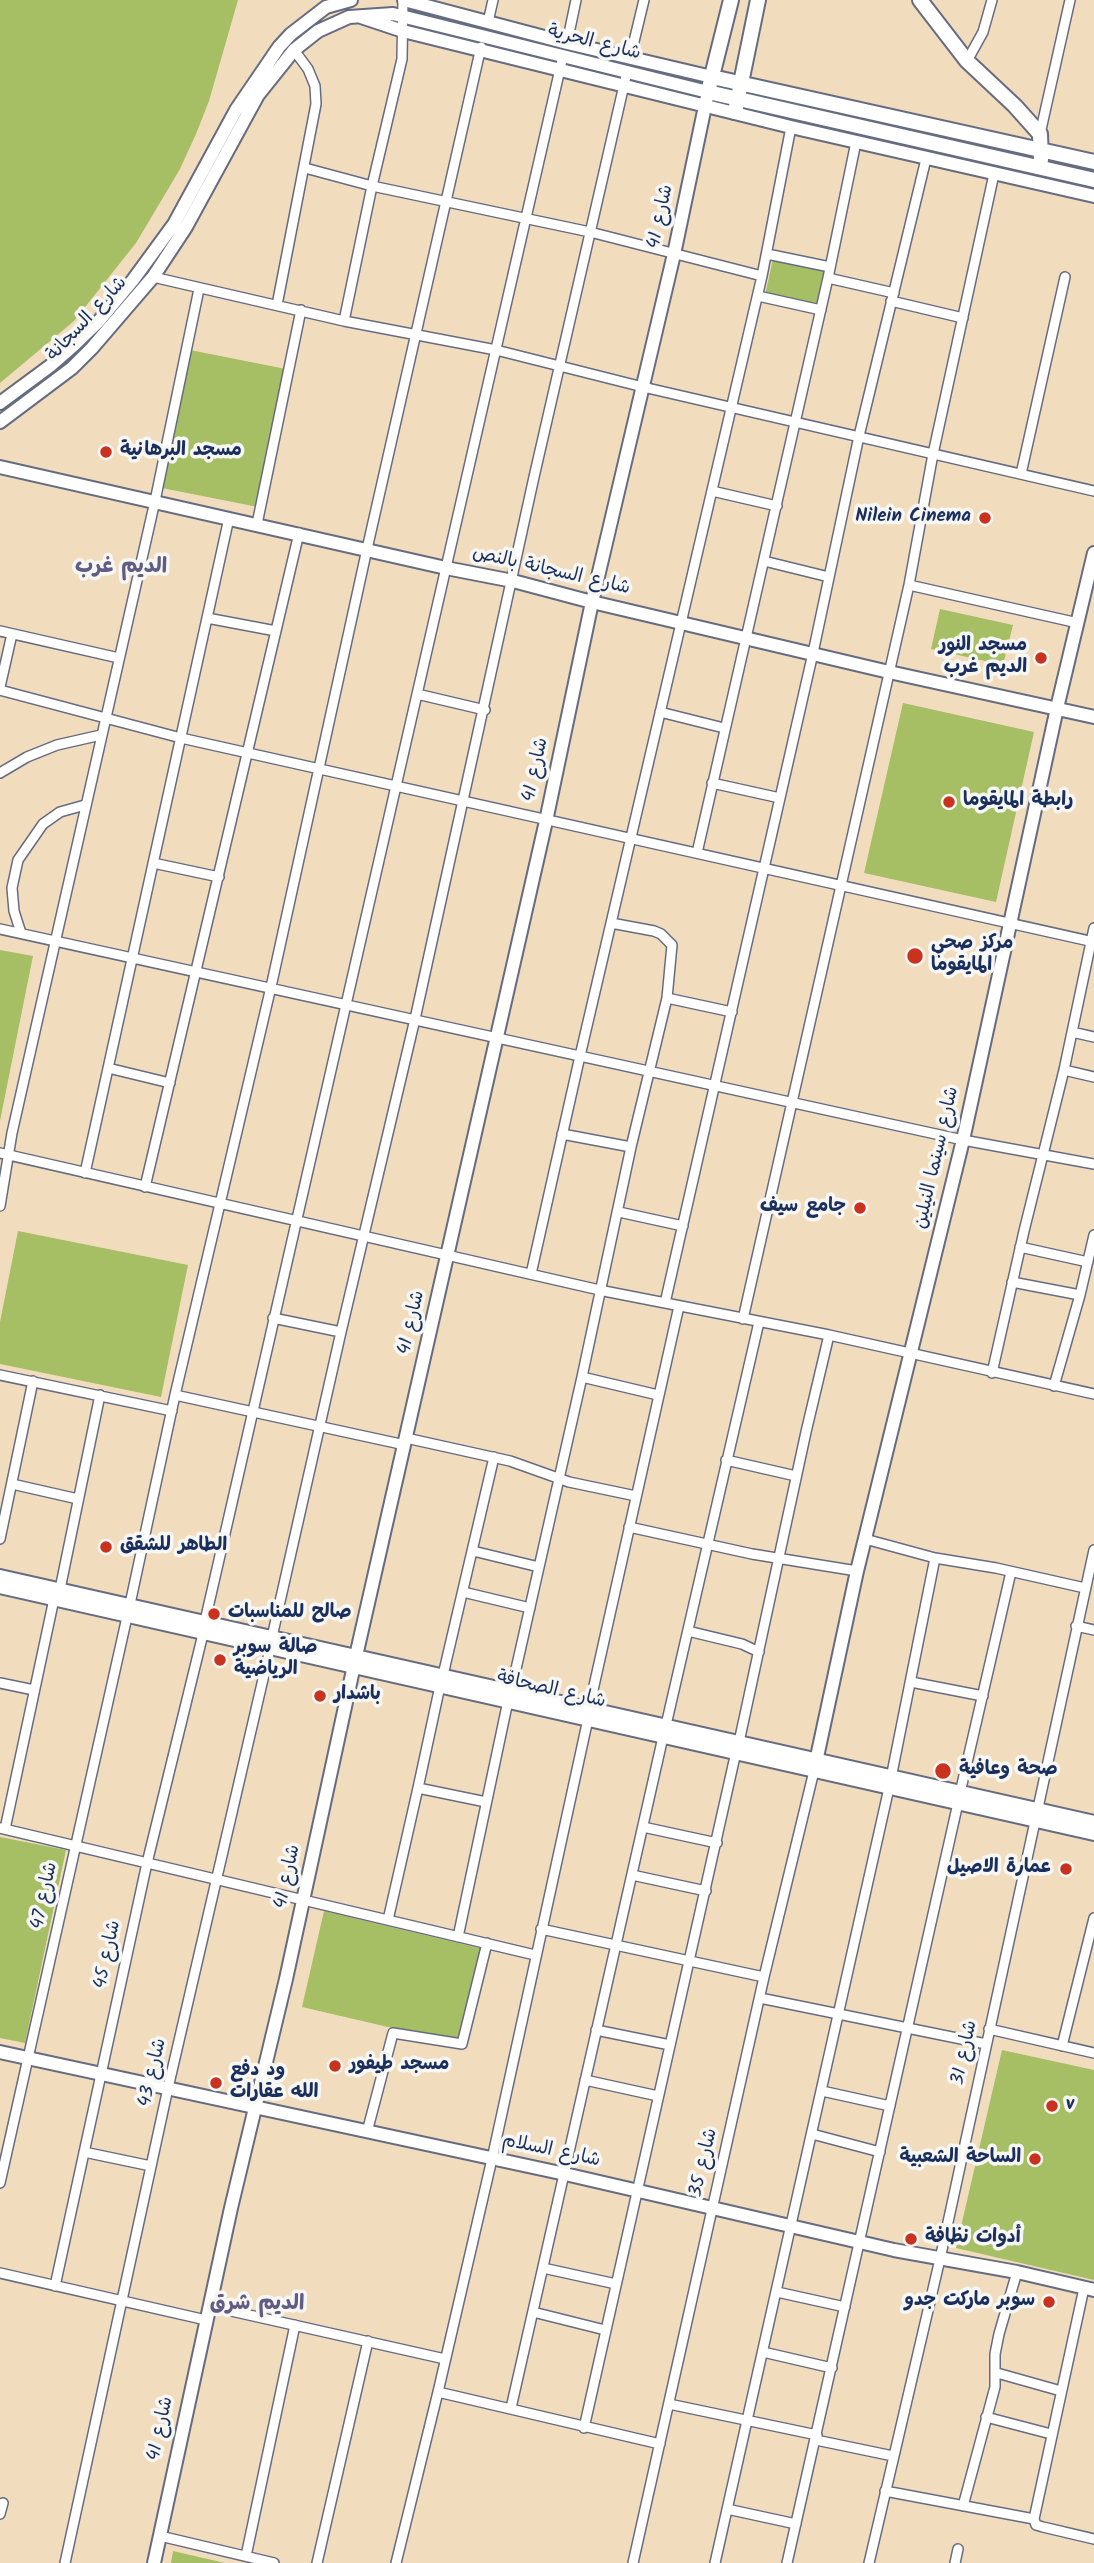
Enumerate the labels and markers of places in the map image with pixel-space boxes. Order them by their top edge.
place label: مسجد البرهانية [120,441,242,463]
marker: مسجد البرهانية [98,444,114,460]
place label: Nilein Cinema [855,507,971,529]
marker: Nilein Cinema [977,510,993,526]
place label: مسجد النور الديم غرب [939,636,1027,680]
marker: مسجد النور الديم غرب [1033,650,1049,666]
place label: رابطة المايقوما [963,791,1073,813]
marker: رابطة المايقوما [941,794,957,810]
place label: مركز صحي المايقوما [931,934,1013,978]
marker: مركز صحي المايقوما [905,946,925,966]
place label: جامع سيف [760,1197,846,1219]
marker: جامع سيف [852,1200,868,1216]
place label: الطاهر للشقق [120,1536,227,1558]
marker: الطاهر للشقق [98,1539,114,1555]
place label: صالح للمناسبات [228,1603,352,1625]
marker: صالح للمناسبات [206,1606,222,1622]
place label: صالة سوبر الرياضية [234,1638,317,1682]
marker: صالة سوبر الرياضية [212,1652,228,1668]
place label: باشدار [334,1685,381,1707]
marker: باشدار [312,1688,328,1704]
place label: صحة وعافية [959,1760,1058,1782]
marker: صحة وعافية [933,1761,953,1781]
place label: عمارة الاصيل [947,1858,1052,1880]
marker: عمارة الاصيل [1058,1861,1074,1877]
place label: مسجد طيفور [349,2055,449,2077]
marker: مسجد طيفور [327,2058,343,2074]
place label: ود دفع الله عقارات [230,2061,318,2105]
marker: ود دفع الله عقارات [208,2075,224,2091]
place label: v [1066,2095,1074,2117]
marker: v [1044,2098,1060,2114]
place label: الساحة الشعبية [900,2148,1021,2170]
marker: الساحة الشعبية [1027,2151,1043,2167]
place label: أدوات نظافة [925,2228,1021,2250]
marker: أدوات نظافة [903,2231,919,2247]
place label: سوبر ماركت جدو [905,2291,1035,2313]
marker: سوبر ماركت جدو [1041,2294,1057,2310]

